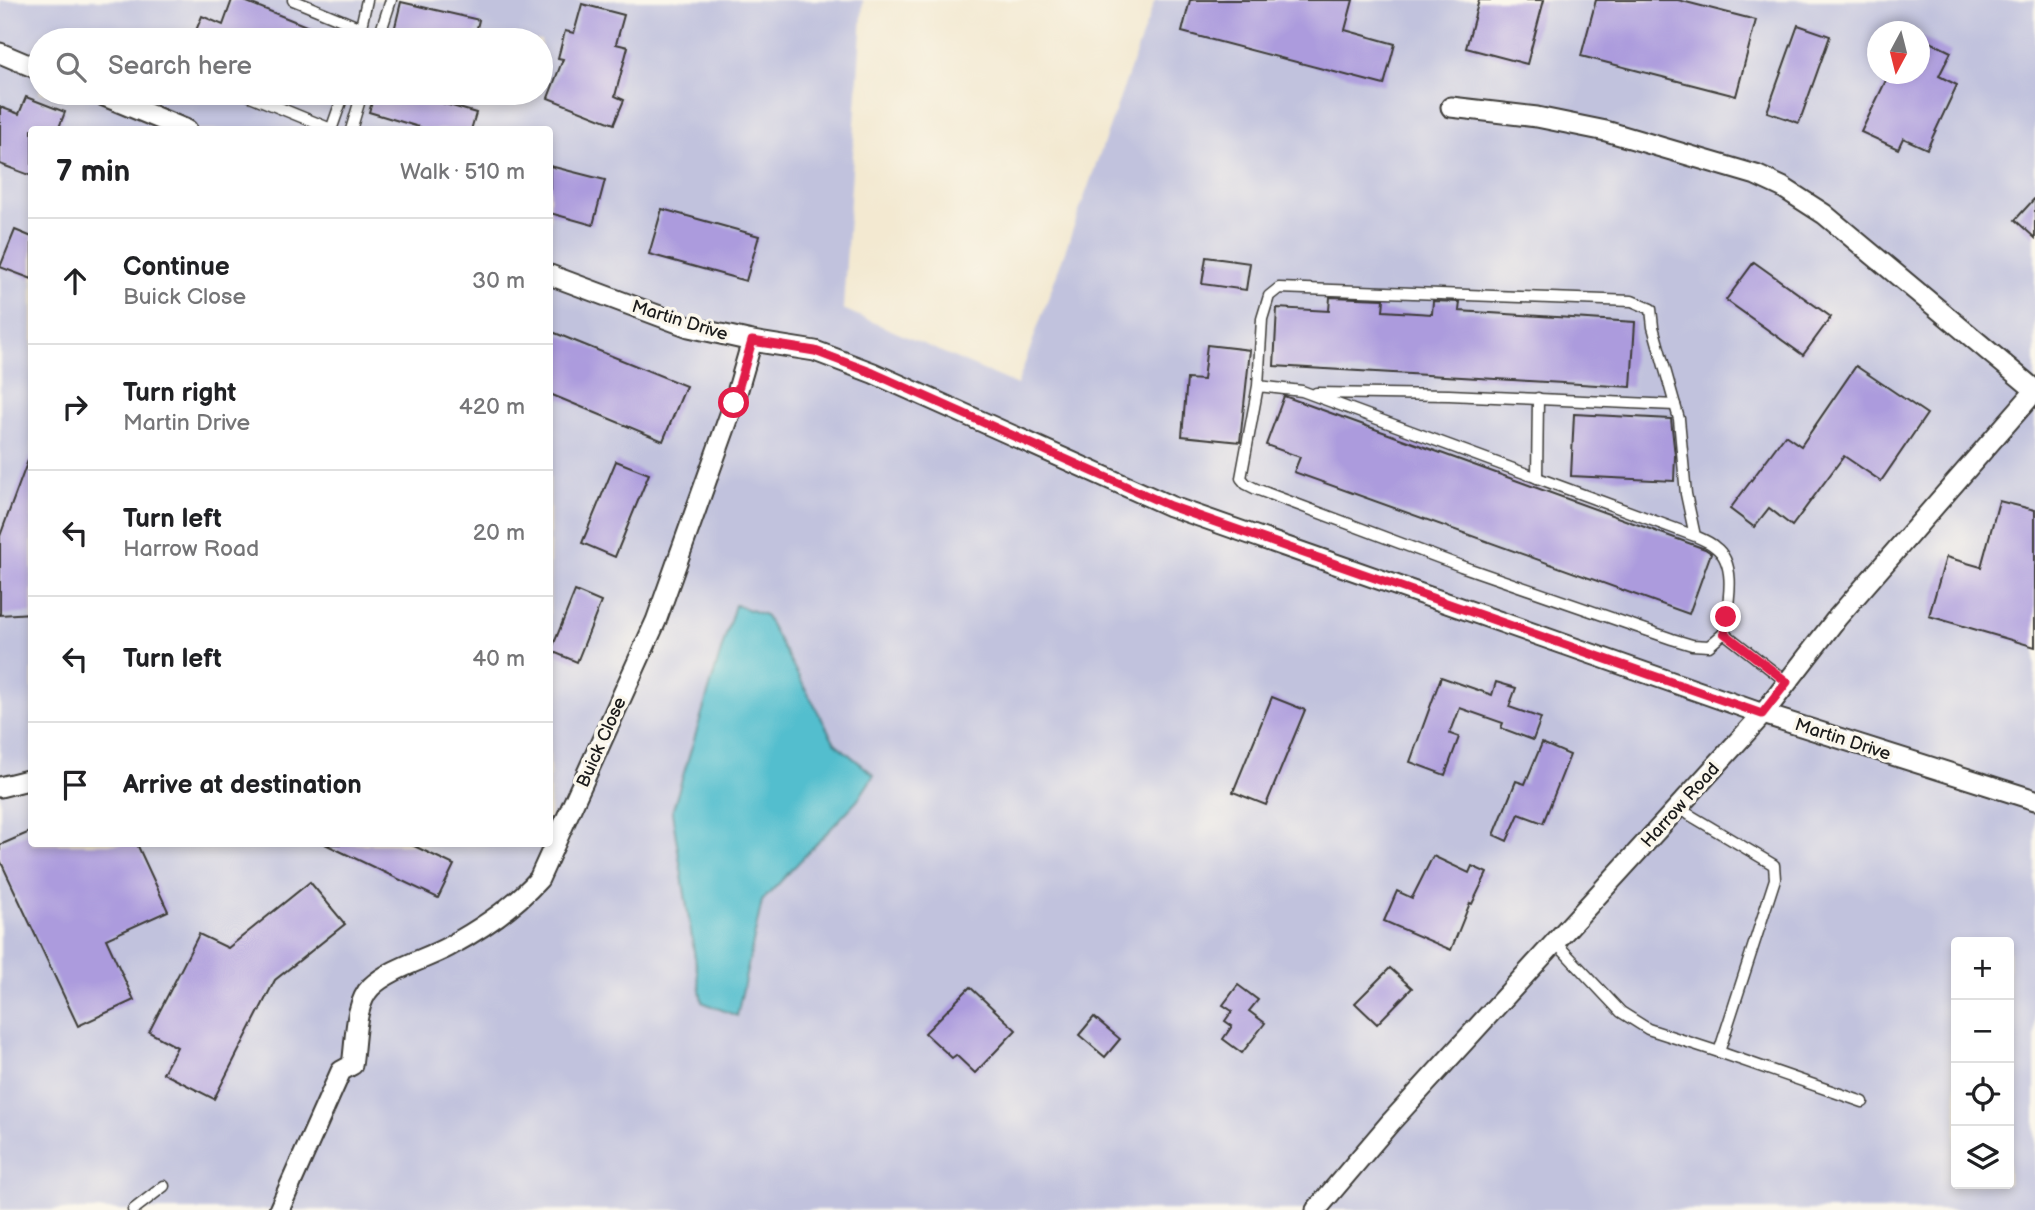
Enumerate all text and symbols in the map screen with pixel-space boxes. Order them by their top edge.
north arrow [1867,21,1930,84]
search box [28,28,553,105]
icon: search [52,48,90,86]
text: Search here [108,51,252,82]
text: 7 min [56,154,130,190]
text: Walk · 510 m [400,158,525,186]
text: Continue [123,252,230,283]
icon: ahead [56,262,94,300]
text: 30 m [472,267,525,295]
text: Buick Close [123,283,246,311]
street label: Martin Drive [629,296,731,345]
text: Turn right [123,378,236,409]
route start [718,387,749,418]
icon: right [56,388,94,426]
text: 420 m [459,393,525,421]
text: Martin Drive [123,409,250,437]
text: Turn left [123,504,222,535]
icon: left [56,514,94,552]
text: 20 m [473,519,525,547]
text: Harrow Road [123,535,259,563]
route end [1710,601,1741,632]
icon: left [56,640,94,678]
text: Turn left [123,644,222,675]
text: 40 m [472,645,525,673]
street label: Buick Close [572,694,631,790]
street label: Martin Drive [1792,714,1894,765]
street label: Harrow Road [1637,759,1724,852]
icon: arrive [56,766,94,804]
text: Arrive at destination [123,770,362,801]
map controls [1951,937,2014,1189]
button: + [1951,937,2014,1000]
button: − [1951,1000,2014,1063]
button: locate [1951,1063,2014,1126]
button: layers [1951,1126,2014,1189]

